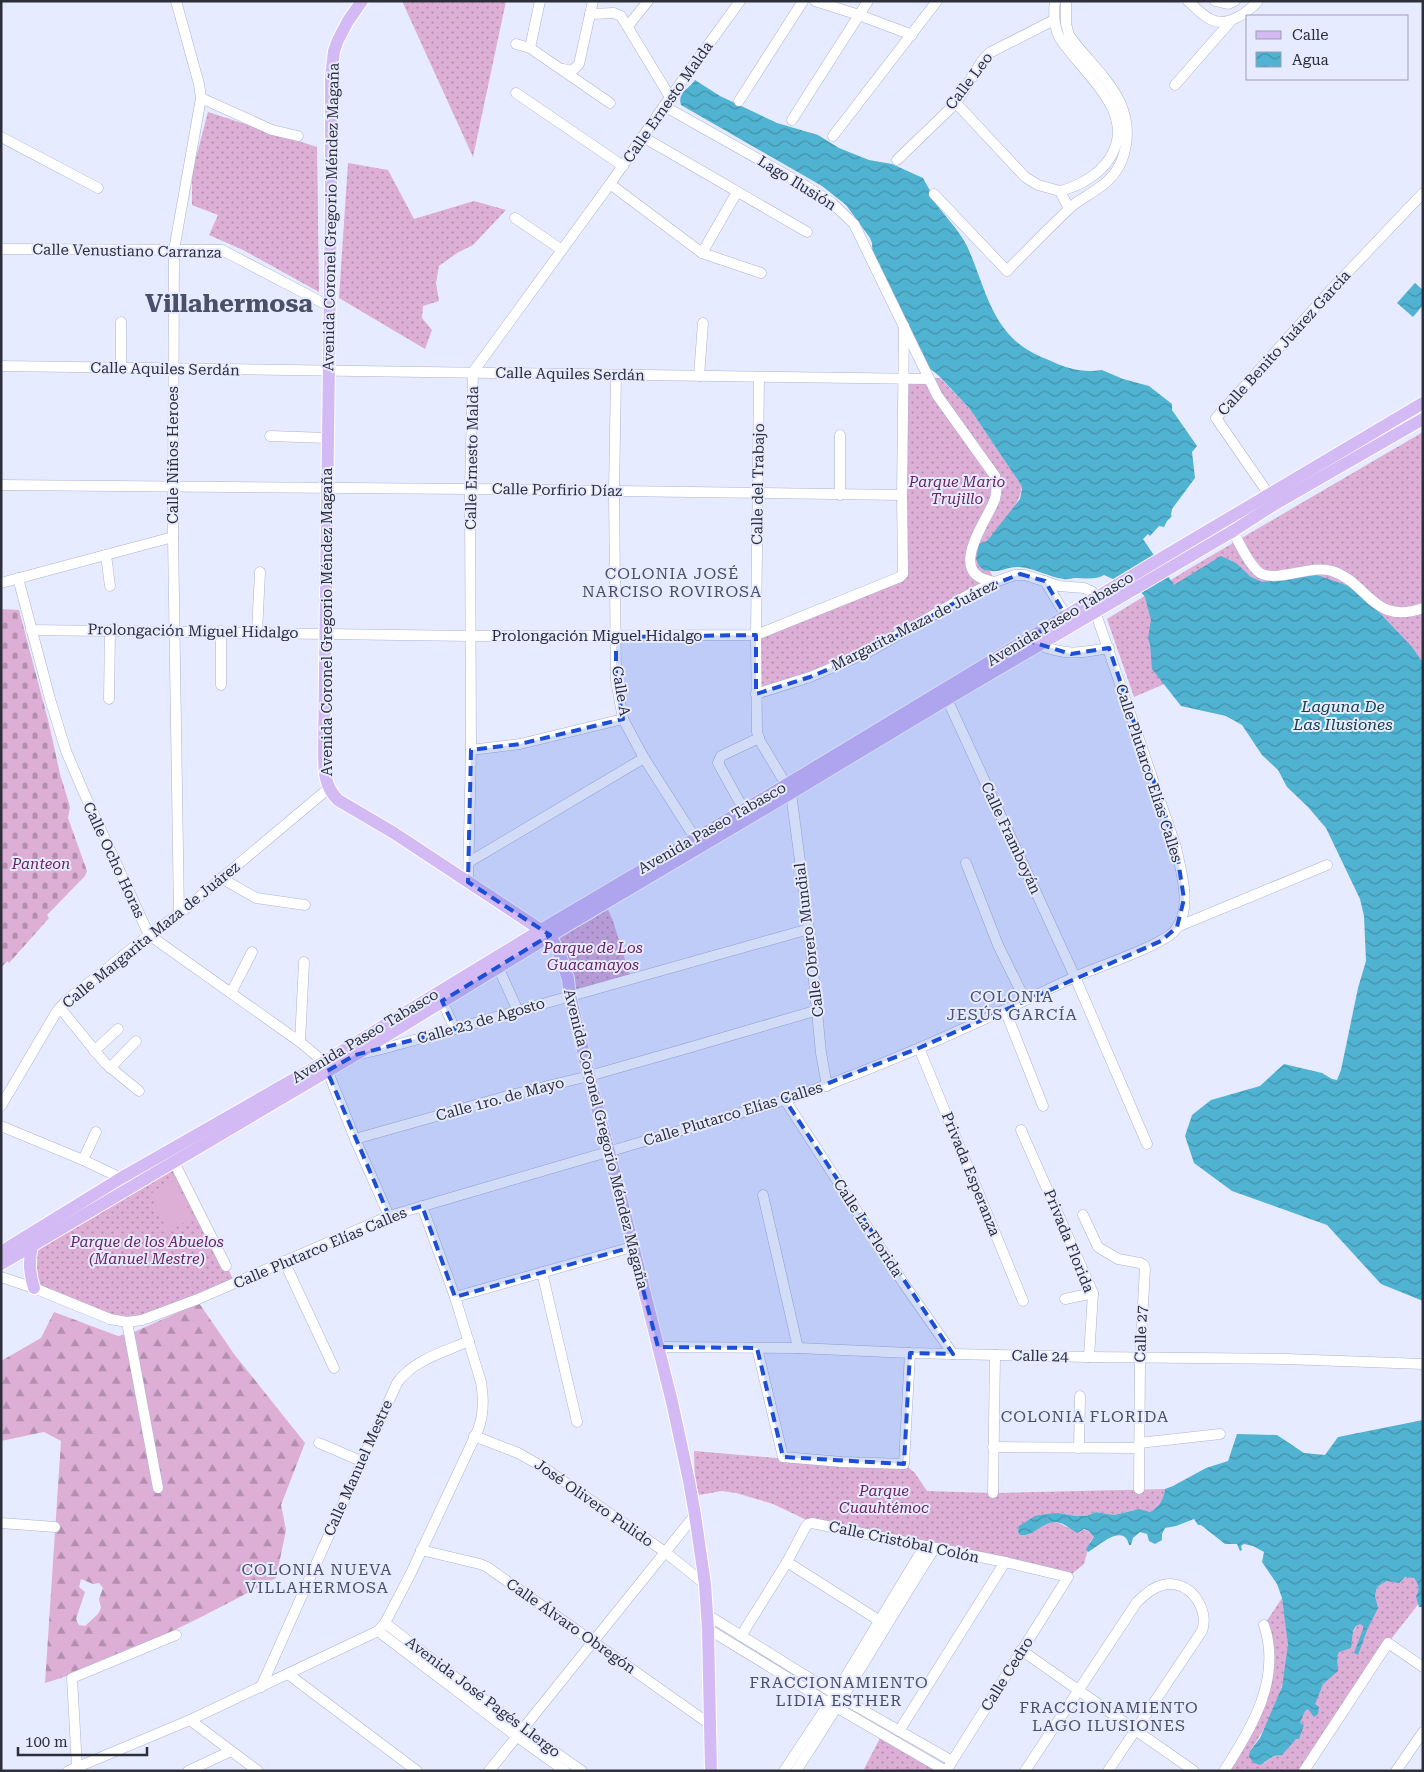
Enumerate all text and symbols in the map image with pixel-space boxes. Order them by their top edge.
legend [1246,15,1409,80]
text: Calle [1292,26,1328,44]
street label: Calle Ernesto Malda [619,38,717,166]
street label: Calle Leo [942,49,996,113]
text: Agua [1292,51,1329,69]
street label: Avenida Coronel Gregorio Méndez Magaña [319,63,343,371]
street label: Lago Ilusión [754,152,840,214]
street label: Calle Venustiano Carranza [32,240,222,262]
street label: Calle Benito Juárez García [1214,267,1354,419]
district label: Villahermosa [145,289,313,318]
street label: Calle Aquiles Serdán [90,359,240,379]
street label: Calle Aquiles Serdán [495,364,645,384]
street label: Calle Niños Heroes [164,386,182,524]
street label: Calle Ernesto Malda [462,386,482,530]
street label: Calle del Trabajo [748,423,768,545]
street label: Avenida Coronel Gregorio Méndez Magaña [318,468,336,776]
park label: Parque Mario Trujillo [908,473,1006,508]
street label: Calle Porfirio Díaz [492,480,622,500]
district label: COLONIA JOSÉ NARCISO ROVIROSA [582,564,762,601]
street label: Avenida Paseo Tabasco [983,568,1137,670]
street label: Margarita Maza de Juárez [828,575,1000,675]
street label: Prolongación Miguel Hidalgo [87,620,299,642]
street label: Prolongación Miguel Hidalgo [491,627,703,645]
street label: Calle A [608,665,634,718]
street label: Calle Plutarco Elías Calles [1112,682,1186,864]
water label: Laguna De Las Ilusiones [1292,697,1393,734]
street label: Avenida Paseo Tabasco [635,778,789,878]
street label: Calle Framboyán [977,779,1045,897]
street label: Calle Ocho Horas [79,799,149,921]
park label: Panteon [11,855,70,873]
street label: Calle Margarita Maza de Juárez [59,858,243,1012]
street label: Calle Obrero Mundial [791,861,827,1018]
park label: Parque de Los Guacamayos [542,939,643,974]
street label: Avenida Paseo Tabasco [288,985,442,1087]
street label: Avenida Coronel Gregorio Méndez Magaña [560,987,652,1291]
district label: COLONIA JESÚS GARCÍA [946,987,1078,1024]
street label: Calle 23 de Agosto [415,994,547,1048]
street label: Calle 1ro. de Mayo [434,1073,566,1125]
street label: Calle Plutarco Elías Calles [641,1078,825,1150]
street label: Privada Esperanza [938,1109,1004,1239]
street label: Calle La Florida [830,1176,906,1280]
street label: Privada Florida [1040,1187,1098,1295]
street label: Calle Plutarco Elías Calles [231,1203,409,1293]
park label: Parque de los Abuelos (Manuel Mestre) [69,1233,224,1268]
street label: Calle 27 [1131,1305,1151,1363]
street label: Calle 24 [1011,1347,1069,1366]
street label: Calle Manuel Mestre [320,1397,396,1539]
district label: COLONIA FLORIDA [1001,1407,1169,1426]
street label: José Olivero Pulido [531,1455,657,1551]
park label: Parque Cuauhtémoc [839,1482,929,1517]
street label: Calle Cristóbal Colón [827,1517,981,1567]
district label: COLONIA NUEVA VILLAHERMOSA [241,1560,393,1597]
street label: Calle Álvaro Obregón [503,1575,639,1678]
street label: Avenida José Pagés Llergo [402,1633,564,1761]
street label: Calle Cedro [977,1634,1037,1714]
district label: FRACCIONAMIENTO LIDIA ESTHER [749,1673,929,1710]
district label: FRACCIONAMIENTO LAGO ILUSIONES [1019,1698,1199,1735]
scale bar [18,1724,146,1756]
text: 100 m [25,1733,68,1751]

